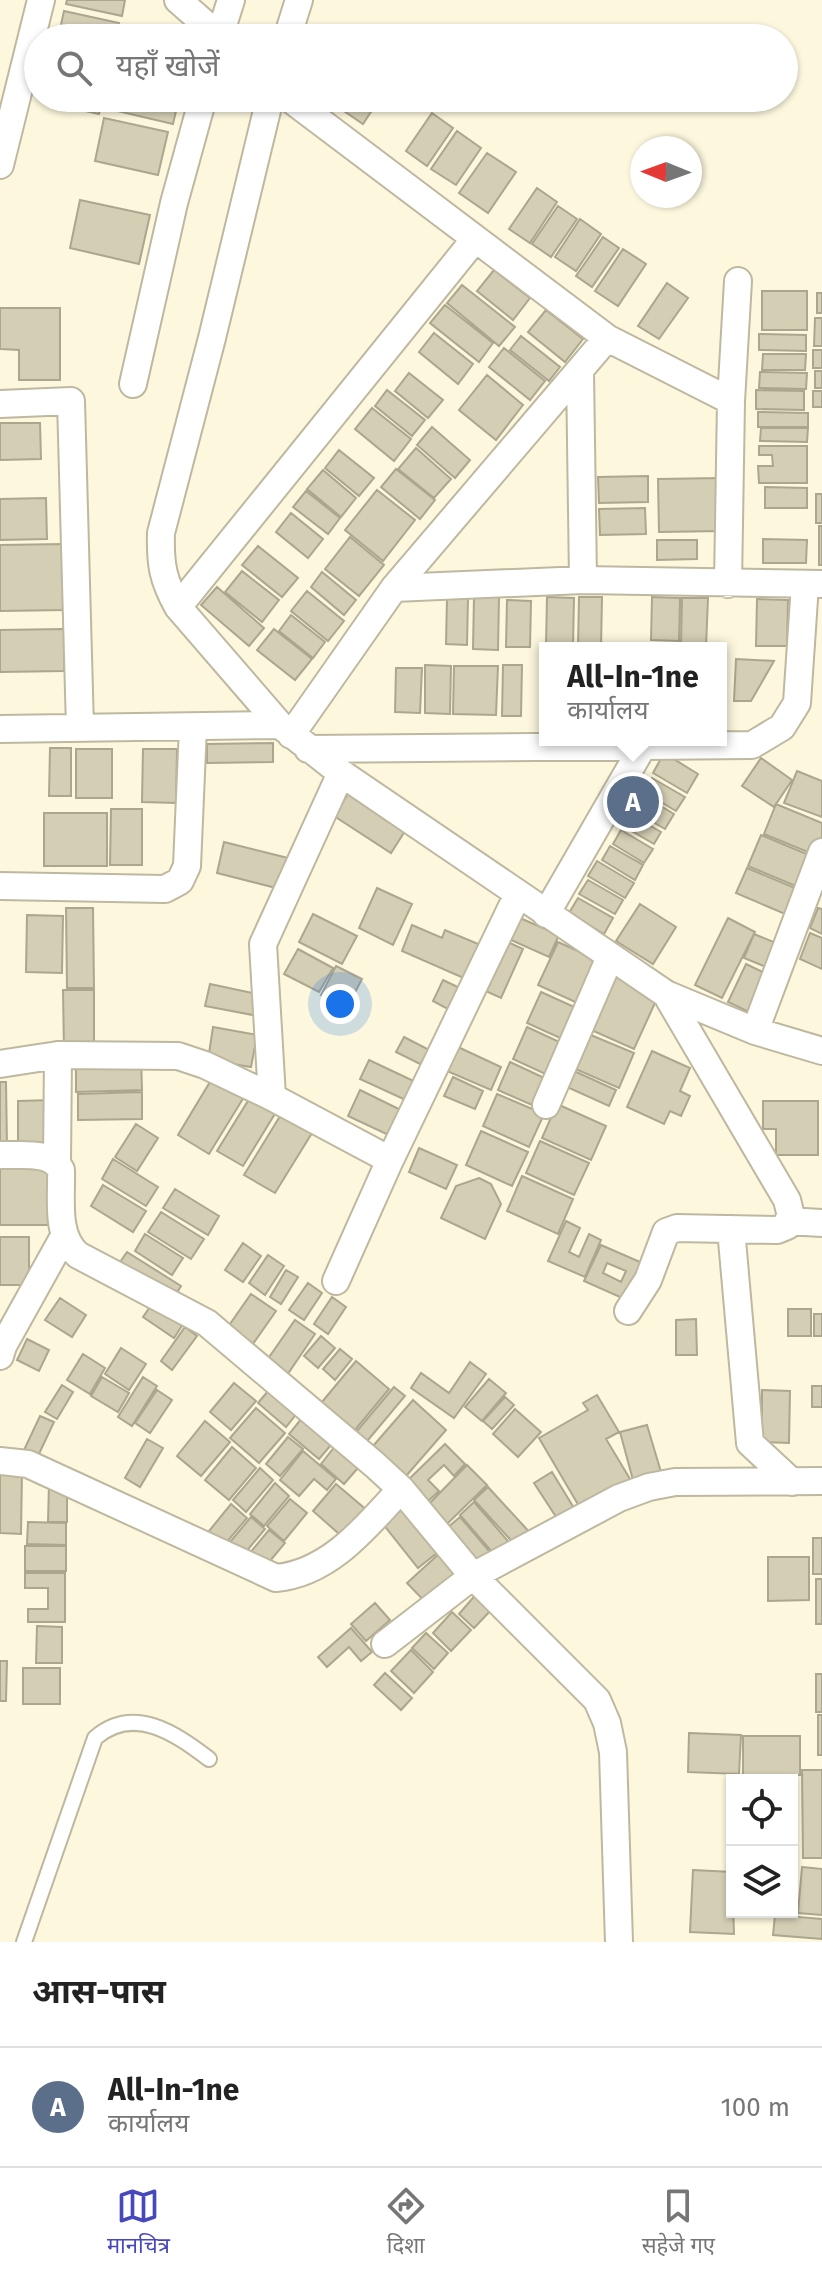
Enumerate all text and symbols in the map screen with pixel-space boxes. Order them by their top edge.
search box [24,24,798,112]
icon: search [52,46,96,90]
text: यहाँ खोजें [116,48,220,84]
north arrow [630,136,702,208]
popup [539,642,727,746]
text: All-In-1ne [567,659,699,695]
text: कार्यालय [567,695,649,726]
pin: A [607,772,659,832]
your location [320,984,360,1024]
map controls [726,1774,798,1918]
button: locate [726,1774,798,1846]
button: layers [726,1846,798,1918]
text: आस-पास [32,1971,166,2012]
text: All-In-1ne [108,2072,239,2108]
text: A [50,2092,66,2123]
text: 100 m [721,2092,790,2123]
text: कार्यालय [108,2108,189,2139]
tab: मानचित्र [107,2184,170,2262]
tab: दिशा [384,2184,428,2262]
tab: सहेजे गए [642,2184,715,2262]

